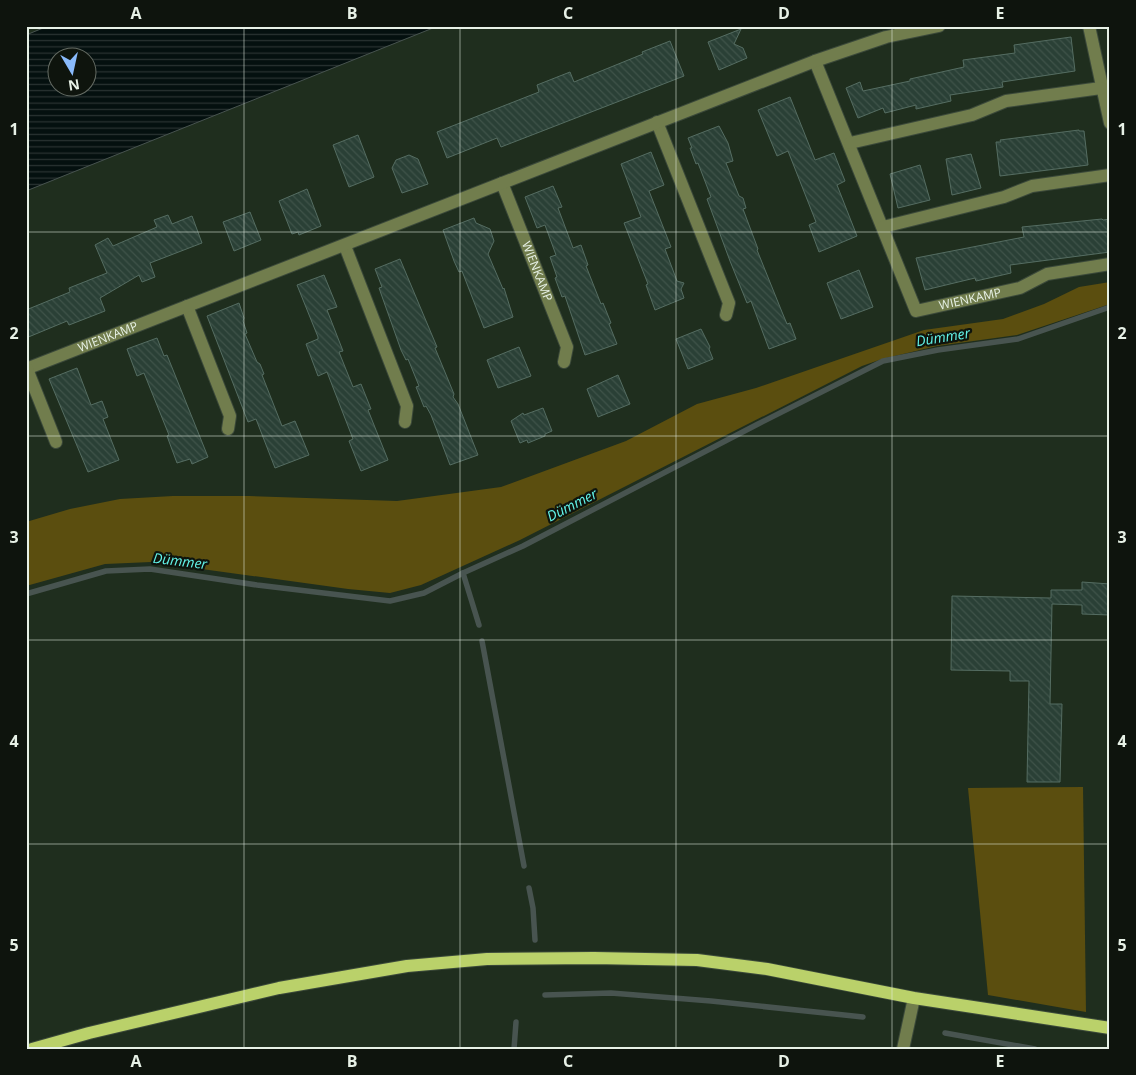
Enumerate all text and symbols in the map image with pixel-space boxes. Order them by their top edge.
text: A [130,2,142,24]
text: B [347,2,357,24]
text: C [563,2,573,24]
text: D [778,2,790,24]
text: E [996,2,1005,24]
north arrow [48,48,98,98]
text: N [67,75,81,96]
text: 1 [9,118,19,140]
text: 1 [1117,118,1127,140]
street label: WIENKAMP [518,239,557,304]
street label: WIENKAMP [937,283,1003,314]
street label: WIENKAMP [75,317,140,356]
text: 2 [9,322,19,344]
text: 2 [1117,322,1127,344]
water label: Dümmer [915,323,972,350]
water label: Dümmer [543,484,601,525]
text: 3 [9,526,19,548]
text: 3 [1117,526,1127,548]
water label: Dümmer [152,548,209,573]
text: 4 [9,730,19,752]
text: 4 [1117,730,1127,752]
text: 5 [9,934,19,956]
text: 5 [1117,934,1127,956]
text: A [130,1050,142,1072]
text: B [347,1050,357,1072]
text: C [563,1050,573,1072]
text: D [778,1050,790,1072]
text: E [996,1050,1005,1072]

